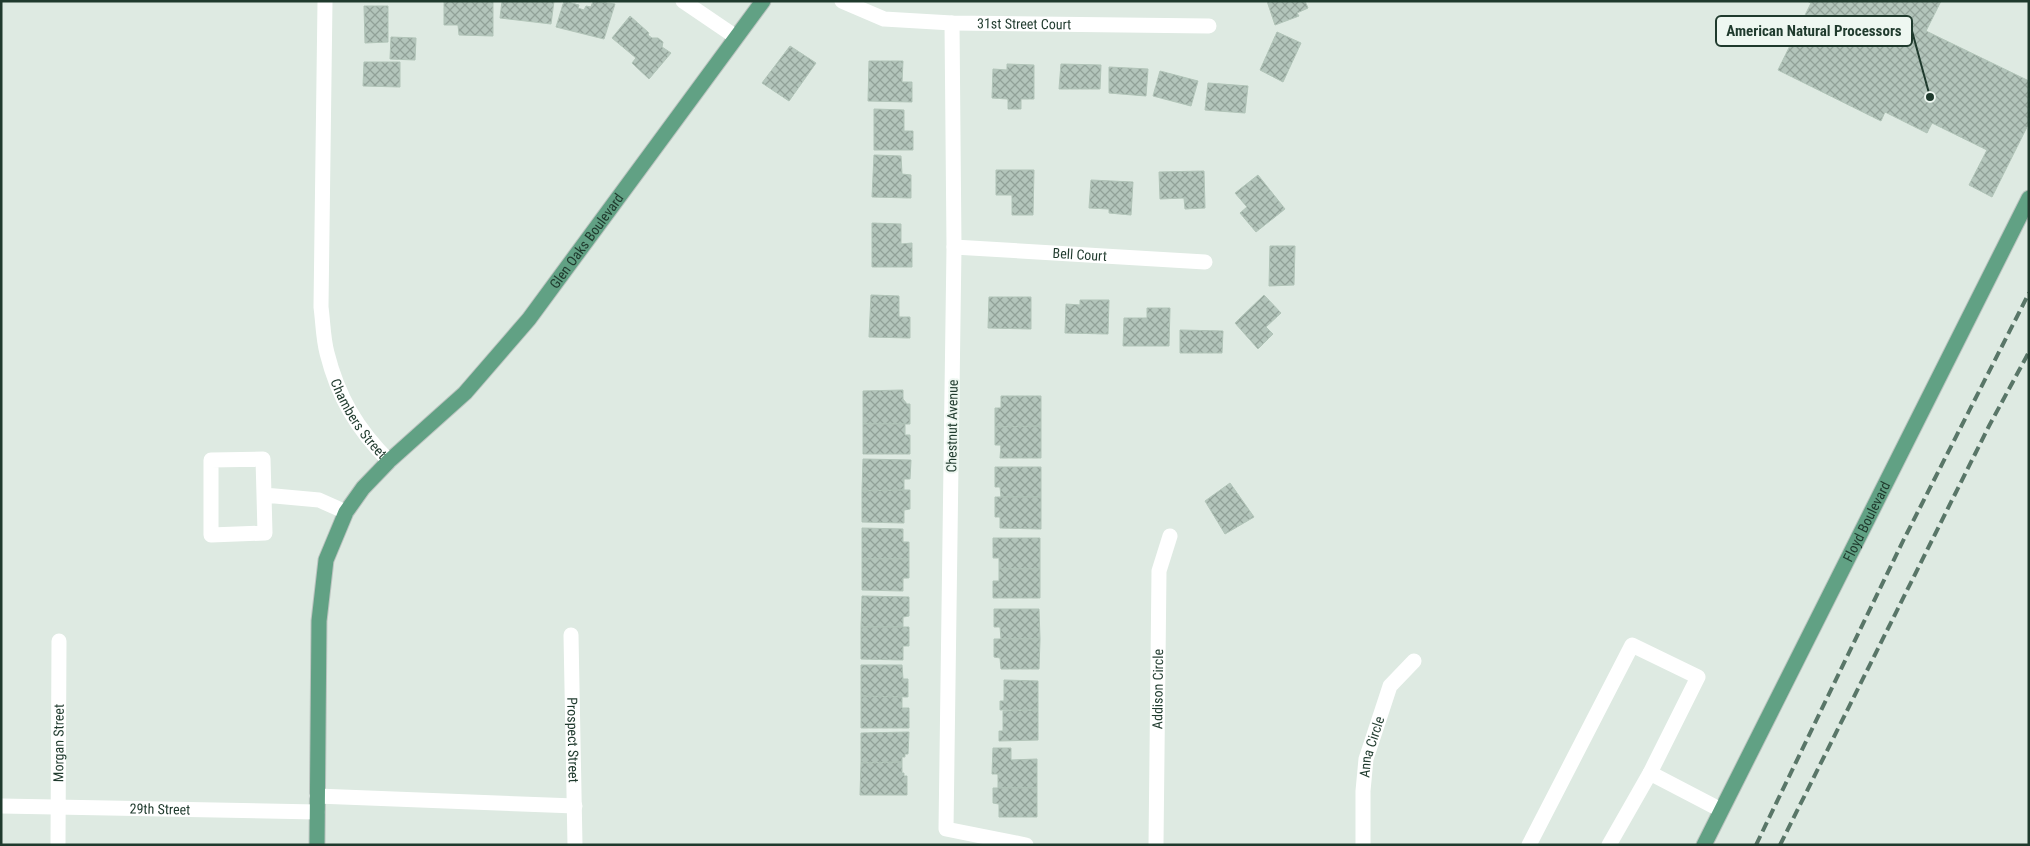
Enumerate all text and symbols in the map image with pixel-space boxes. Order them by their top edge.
street label: 31st Street Court [977,15,1071,32]
callout: American Natural Processors [1716,16,1912,46]
text: American Natural Processors [1726,22,1902,40]
street label: Glen Oaks Boulevard [546,190,627,292]
street label: Bell Court [1052,245,1107,264]
street label: Chambers Street [328,376,390,462]
street label: Chestnut Avenue [943,379,961,473]
street label: Floyd Boulevard [1840,479,1893,564]
street label: Addison Circle [1149,648,1166,729]
street label: Prospect Street [564,697,582,783]
street label: Morgan Street [50,704,67,782]
street label: Anna Circle [1356,714,1388,778]
street label: 29th Street [129,800,191,818]

